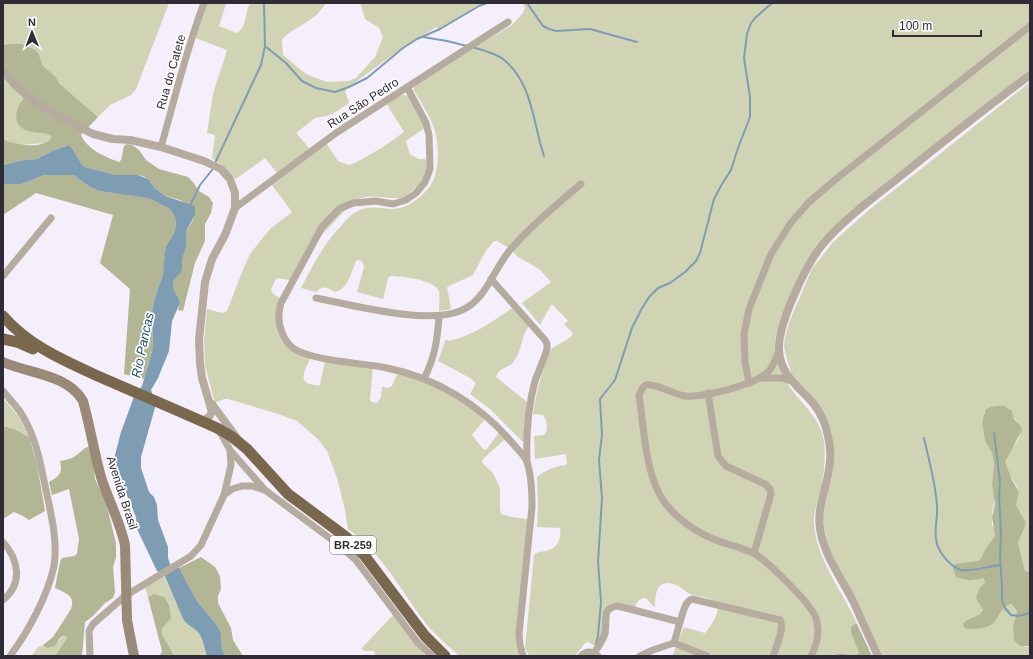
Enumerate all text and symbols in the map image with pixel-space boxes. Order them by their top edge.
north arrow [12,12,52,52]
scale bar [893,12,981,38]
text: N [28,16,36,28]
text: 100 m [899,19,932,33]
street label: Rua do Catete [154,33,188,111]
street label: Rua São Pedro [325,75,401,131]
water label: Rio Pancas [128,311,157,379]
street label: Avenida Brasil [104,454,140,532]
road number: BR-259 [330,536,376,554]

